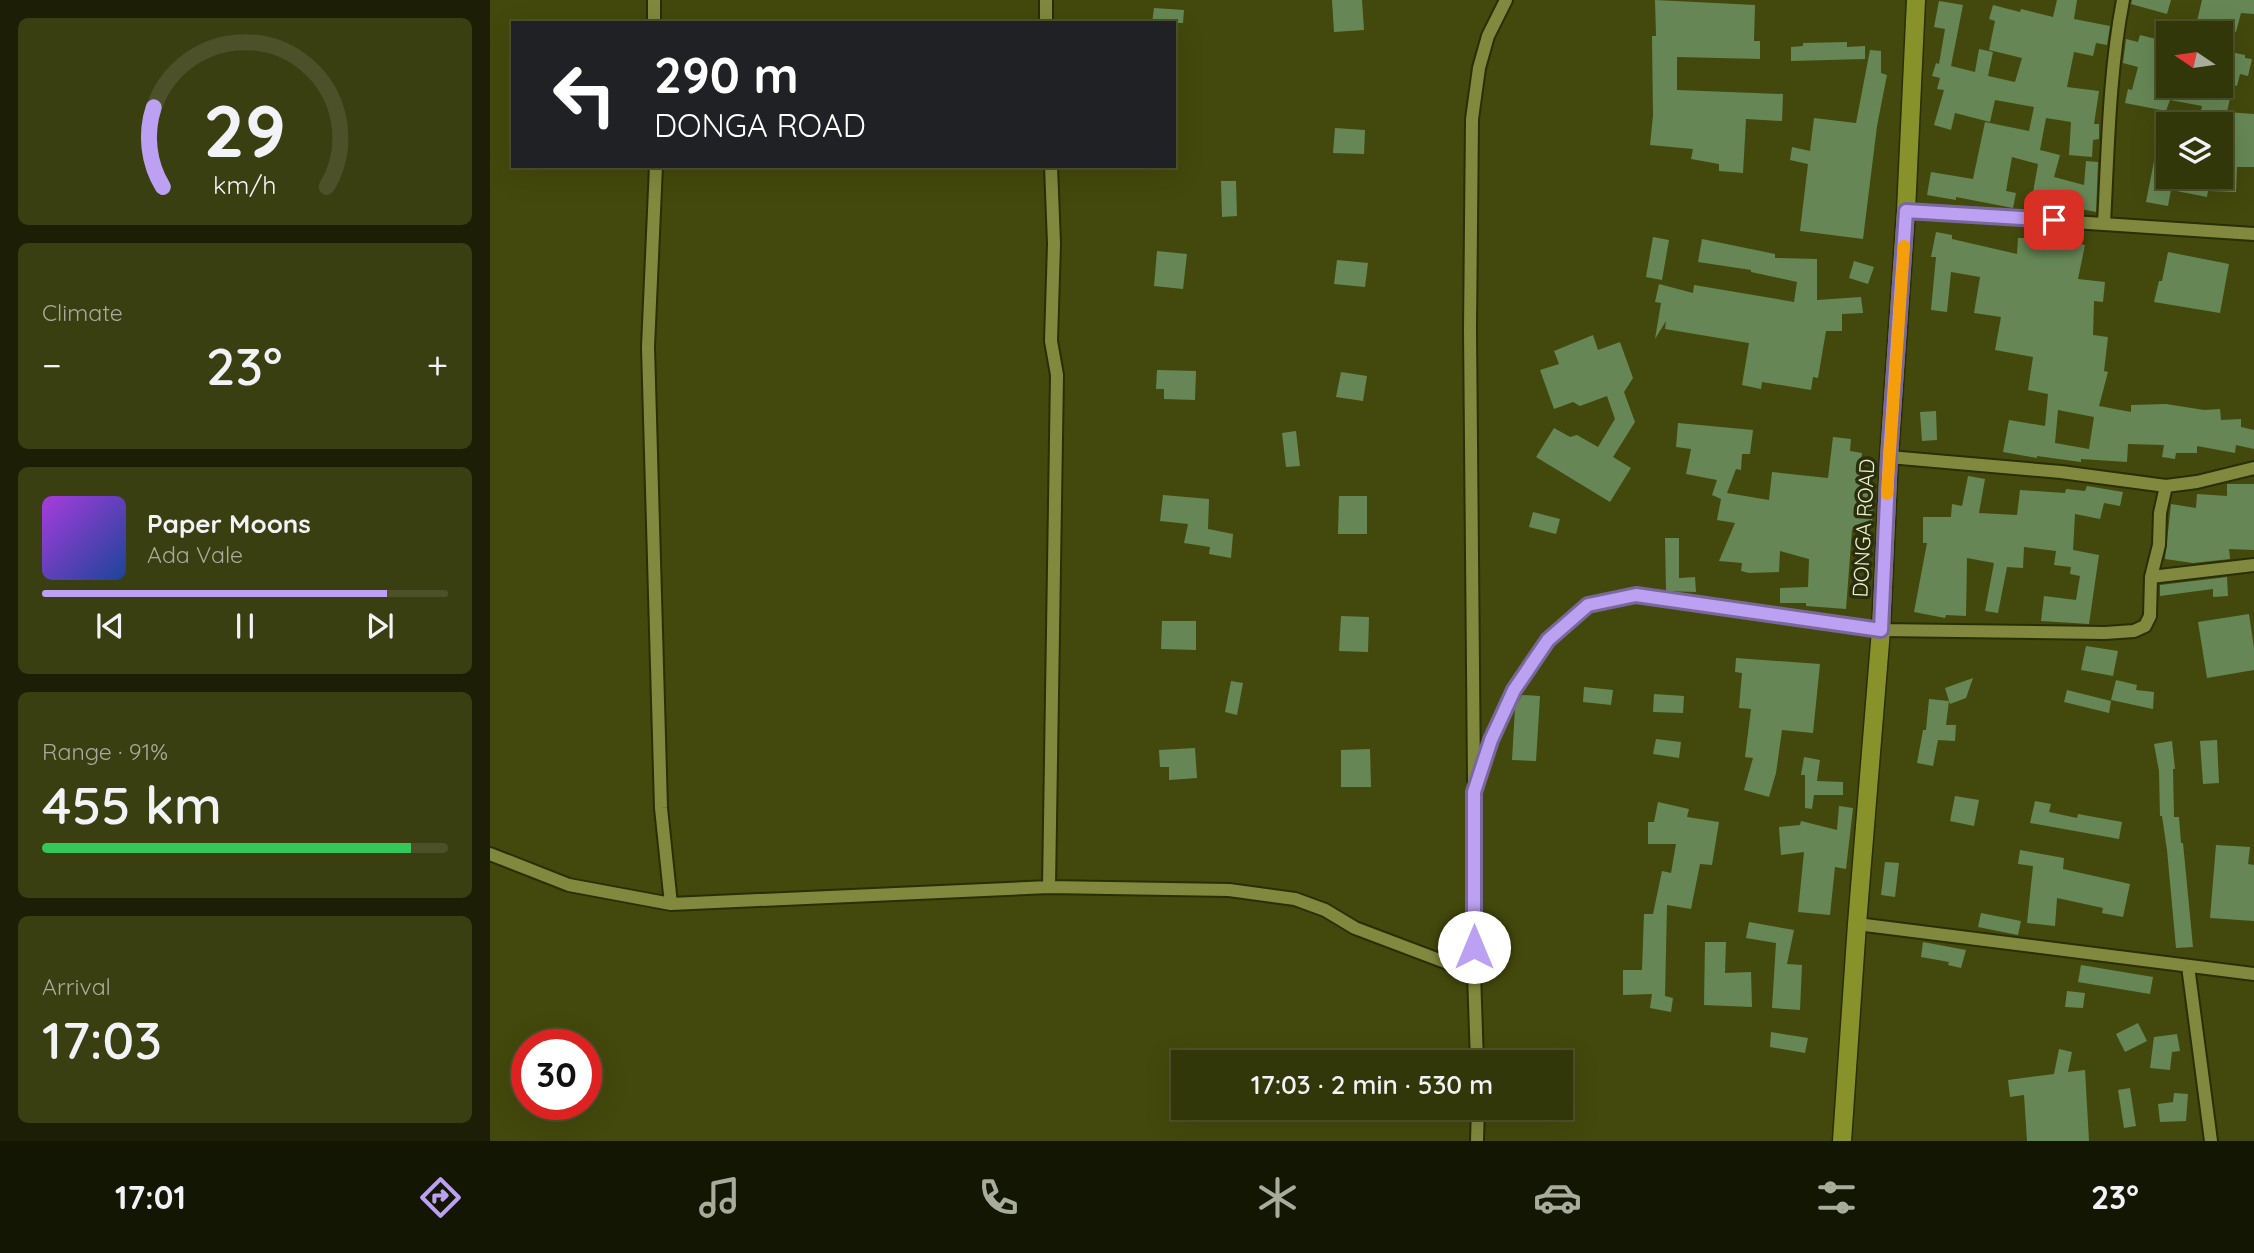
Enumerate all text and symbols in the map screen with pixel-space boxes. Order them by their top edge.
north arrow [2156,21,2233,98]
map controls [2156,21,2233,189]
text: 290 m [654,44,799,105]
icon: left [539,49,630,140]
text: 29 [204,85,286,176]
text: DONGA ROAD [654,105,866,145]
button: layers [2156,112,2233,189]
text: km/h [213,169,277,200]
pin [2024,190,2084,250]
icon: arrive [2035,201,2073,239]
text: Climate [42,298,123,327]
text: 23° [206,333,282,398]
text: − [42,341,62,389]
text: + [427,341,448,389]
street label: DONGA ROAD [1846,458,1880,598]
text: Paper Moons [147,507,311,540]
text: Ada Vale [147,540,243,569]
icon: previous [91,607,129,645]
icon: pause [226,607,264,645]
icon: next [361,607,399,645]
text: Range · 91% [42,737,168,766]
text: 455 km [42,772,222,837]
position arrow [1437,910,1511,984]
text: Arrival [42,972,111,1001]
text: 17:03 [42,1007,162,1072]
speed limit sign: 30 [511,1029,602,1120]
text: 17:03 · 2 min · 530 m [1251,1068,1493,1101]
icon: directions [416,1173,465,1222]
icon: music [695,1173,744,1222]
icon: phone [974,1173,1023,1222]
icon: climate [1253,1173,1302,1222]
icon: car [1533,1173,1582,1222]
icon: filters [1812,1173,1861,1222]
text: 17:01 [115,1177,186,1217]
text: 23° [2091,1177,2139,1217]

